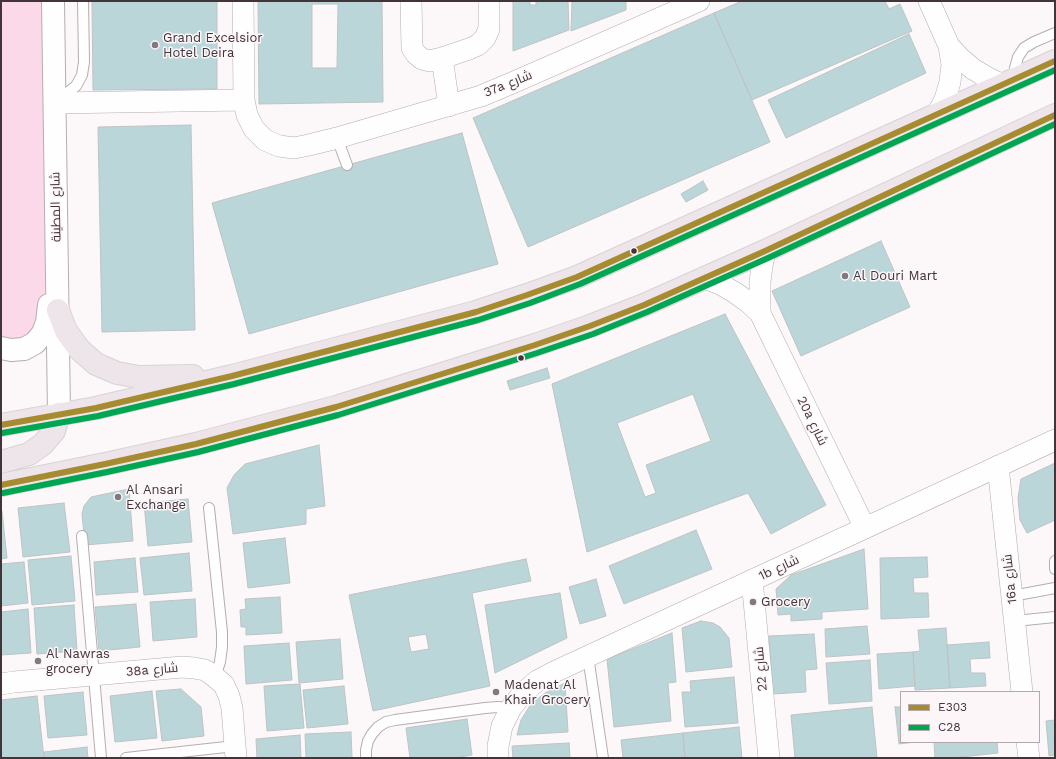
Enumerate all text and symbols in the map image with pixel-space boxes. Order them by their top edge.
place label: Grand Excelsior Hotel Deira [163,30,263,61]
marker: Grand Excelsior Hotel Deira [150,40,160,50]
street label: 37a شارع [481,67,535,101]
street label: شارع المطينة [48,172,64,242]
unlabelled marker [629,246,639,256]
place label: Al Douri Mart [853,268,937,284]
marker: Al Douri Mart [840,271,850,281]
unlabelled marker [516,353,526,363]
street label: 20a شارع [793,394,831,448]
place label: Al Ansari Exchange [126,482,186,513]
marker: Al Ansari Exchange [113,492,123,502]
street label: 1b شارع [756,552,802,584]
street label: 16a شارع [1000,553,1020,605]
place label: Grocery [761,594,810,610]
marker: Grocery [748,597,758,607]
place label: Al Nawras grocery [46,646,110,677]
street label: شارع 22 [751,646,771,692]
marker: Al Nawras grocery [33,656,43,666]
street label: 38a شارع [125,660,179,680]
place label: Madenat Al Khair Grocery [504,677,590,708]
marker: Madenat Al Khair Grocery [491,687,501,697]
legend [900,691,1040,743]
text: E303 [938,700,967,714]
text: C28 [938,720,961,734]

